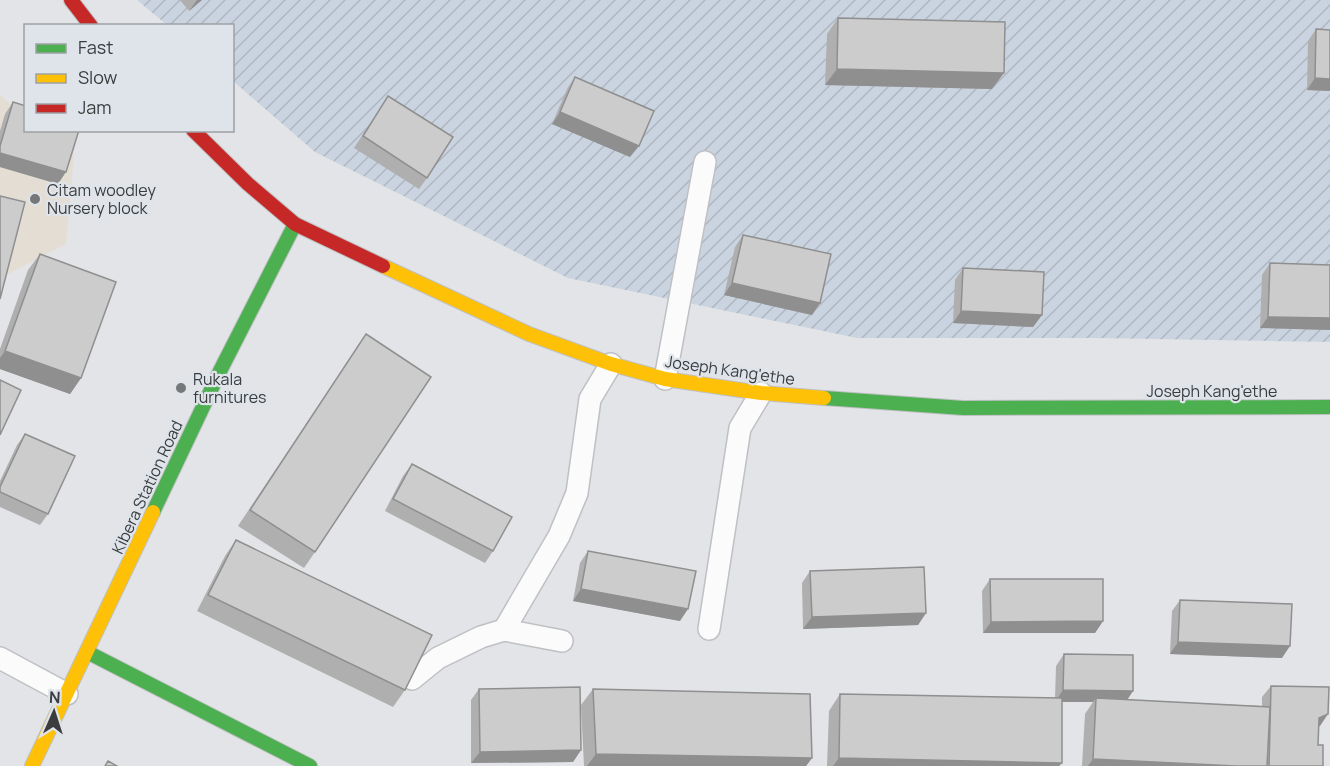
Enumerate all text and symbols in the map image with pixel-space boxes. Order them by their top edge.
legend [24,24,234,132]
text: Fast [78,35,113,59]
text: Slow [78,65,118,89]
text: Jam [78,95,112,119]
place label: Citam woodley Nursery block [47,179,157,219]
marker: Citam woodley Nursery block [28,192,42,206]
street label: Joseph Kang'ethe [664,350,796,390]
place label: Rukala furnitures [193,368,266,408]
street label: Joseph Kang'ethe [1147,380,1277,402]
marker: Rukala furnitures [174,381,188,395]
street label: Kibera Station Road [106,417,188,557]
north arrow [24,682,84,742]
text: N [48,686,61,708]

